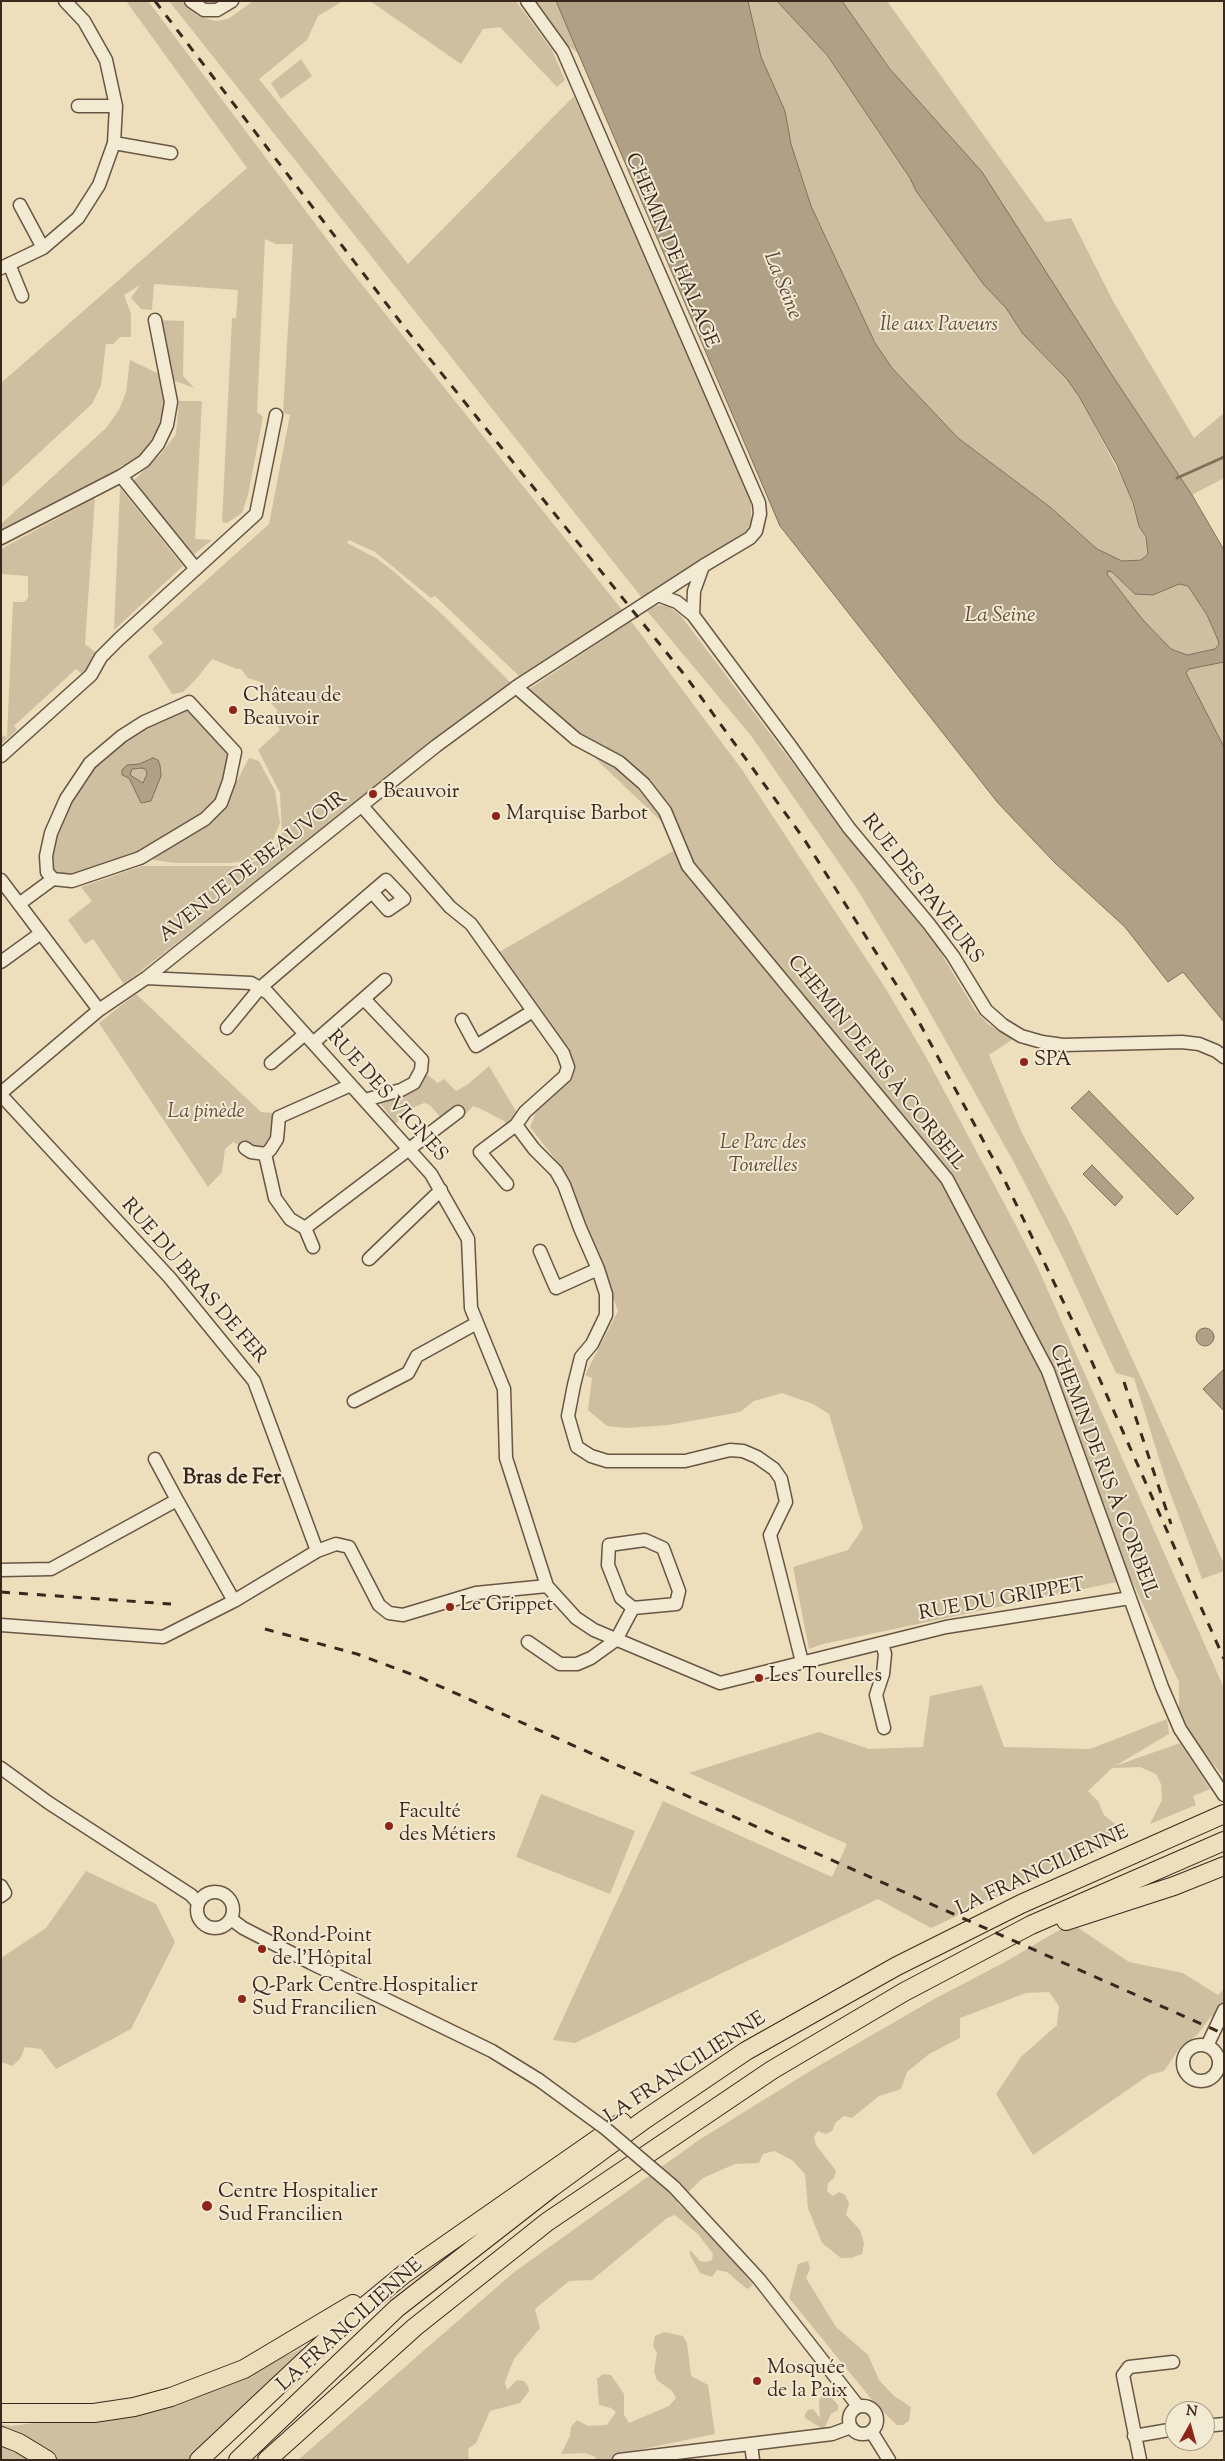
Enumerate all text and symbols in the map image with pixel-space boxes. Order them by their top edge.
street label: CHEMIN DE HALAGE [618,150,722,352]
water label: La Seine [756,248,806,324]
park label: Île aux Paveurs [880,315,998,339]
water label: La Seine [965,604,1035,630]
place label: Château de Beauvoir [243,686,341,733]
marker: Château de Beauvoir [227,704,239,716]
place label: Beauvoir [383,782,459,806]
street label: AVENUE DE BEAUVOIR [155,787,353,949]
marker: Beauvoir [367,788,379,800]
place label: Marquise Barbot [506,804,648,828]
marker: Marquise Barbot [490,810,502,822]
street label: RUE DES PAVEURS [855,810,987,970]
street label: CHEMIN DE RIS À CORBEIL [781,952,969,1176]
street label: RUE DES VIGNES [321,1026,451,1168]
place label: SPA [1034,1050,1072,1074]
marker: SPA [1018,1056,1030,1068]
park label: La pinède [167,1102,245,1126]
park label: Le Parc des Tourelles [720,1133,806,1180]
street label: RUE DU BRAS DE FER [115,1194,271,1370]
street label: CHEMIN DE RIS À CORBEIL [1042,1342,1162,1602]
district label: Bras de Fer [183,1466,281,1492]
street label: RUE DU GRIPPET [917,1575,1087,1627]
place label: Le Grippet [460,1595,553,1619]
marker: Le Grippet [444,1601,456,1613]
place label: Les Tourelles [769,1666,882,1690]
marker: Les Tourelles [753,1672,765,1684]
place label: Faculté des Métiers [399,1802,496,1849]
marker: Faculté des Métiers [383,1820,395,1832]
street label: LA FRANCILIENNE [953,1821,1133,1923]
place label: Rond-Point de l'Hôpital [272,1926,372,1973]
marker: Rond-Point de l'Hôpital [256,1943,268,1955]
place label: Q-Park Centre Hospitalier Sud Francilien [252,1976,478,2023]
marker: Q-Park Centre Hospitalier Sud Francilien [236,1993,248,2005]
street label: LA FRANCILIENNE [601,2008,771,2130]
place label: Centre Hospitalier Sud Francilien [218,2182,378,2229]
marker: Centre Hospitalier Sud Francilien [200,2199,214,2213]
street label: LA FRANCILIENNE [273,2254,429,2398]
place label: Mosquée de la Paix [767,2358,848,2405]
marker: Mosquée de la Paix [751,2375,763,2387]
north arrow [1165,2401,1215,2451]
text: N [1185,2401,1198,2423]

